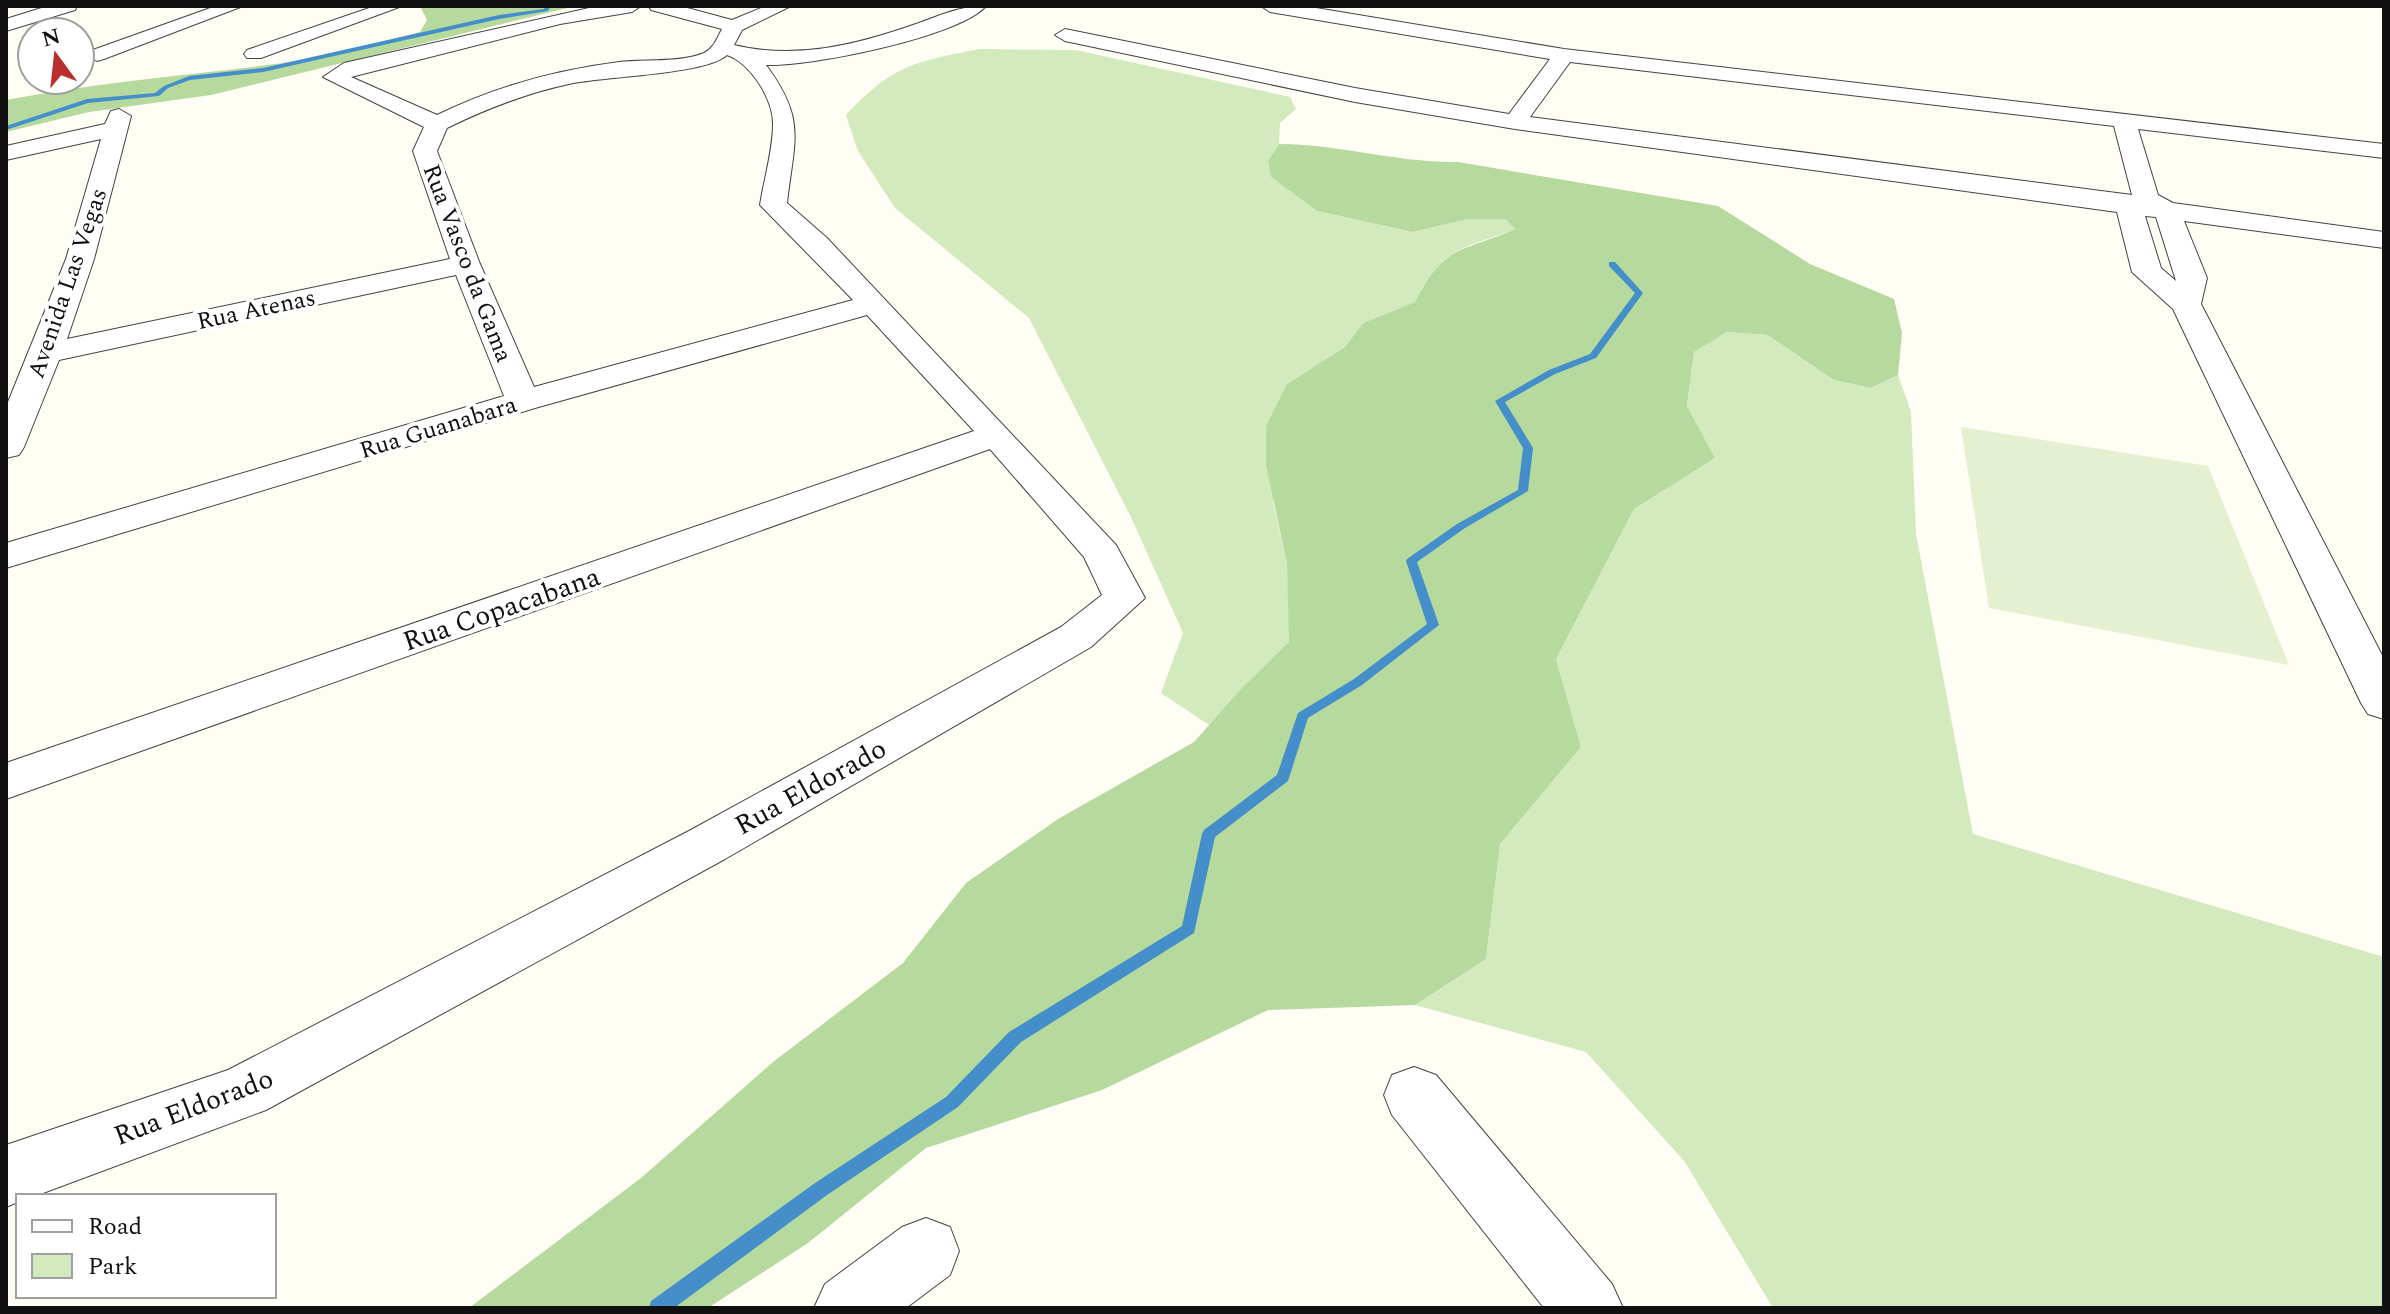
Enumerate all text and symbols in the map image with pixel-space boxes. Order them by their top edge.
north arrow [16,16,96,96]
text: N [38,20,64,56]
street label: Rua Vasco da Gama [413,159,522,368]
street label: Avenida Las Vegas [19,183,117,383]
street label: Rua Atenas [194,280,319,340]
street label: Rua Guanabara [355,387,522,469]
street label: Rua Copacabana [397,555,606,663]
street label: Rua Eldorado [727,728,895,847]
street label: Rua Eldorado [107,1057,280,1158]
legend [16,1194,276,1298]
text: Road [88,1209,142,1245]
text: Park [88,1249,138,1285]

